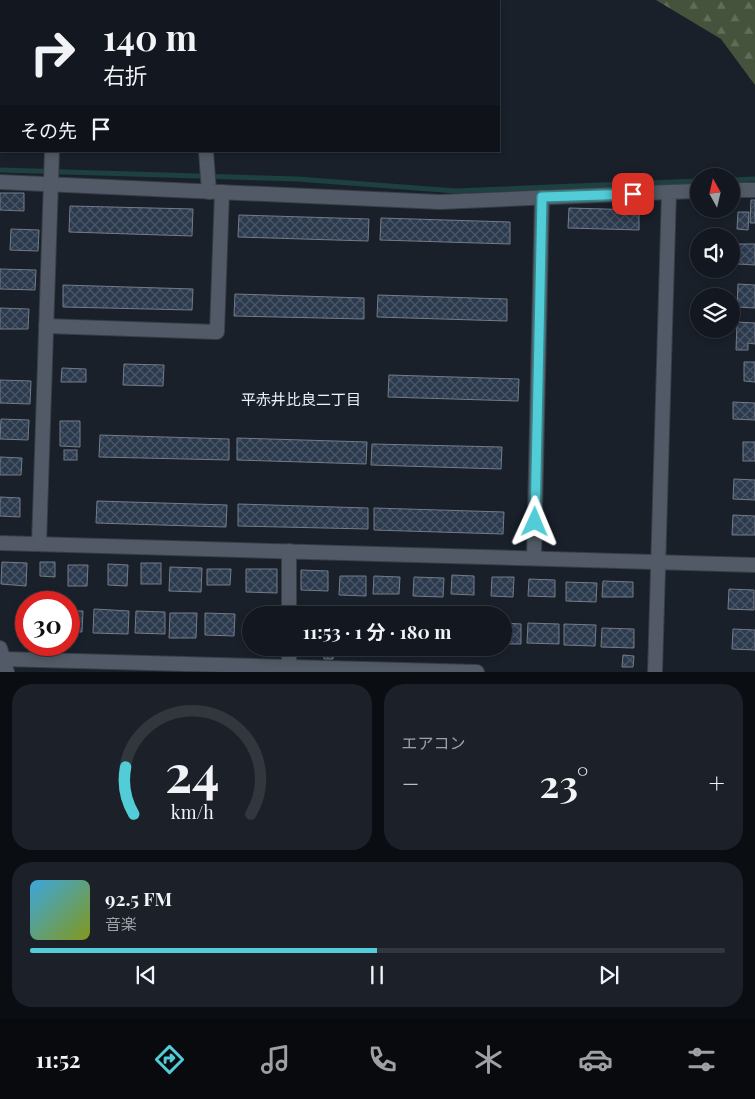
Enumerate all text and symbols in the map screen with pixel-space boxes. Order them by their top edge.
text: 140 m [103,13,197,60]
icon: right [20,20,85,85]
text: 右折 [103,60,147,90]
icon: arrive [87,115,115,143]
text: その先 [20,117,77,143]
north arrow [690,168,740,218]
map controls [690,168,740,338]
pin [612,173,654,215]
icon: arrive [619,180,647,208]
button: sound [690,228,740,278]
button: layers [690,288,740,338]
district label: 平赤井比良二丁目 [241,389,361,409]
position arrow [508,495,560,547]
speed limit sign: 30 [15,591,80,656]
text: 11:53 · 1 分 · 180 m [303,618,451,644]
text: エアコン [402,732,466,753]
text: 24 [164,737,219,806]
text: 23° [540,757,589,808]
text: − [402,764,420,801]
text: + [709,764,725,801]
text: km/h [170,800,214,823]
text: 92.5 FM [105,885,172,911]
text: 音楽 [105,913,137,934]
icon: previous [132,961,160,989]
icon: pause [363,961,391,989]
icon: next [595,961,623,989]
icon: directions [152,1042,187,1077]
icon: music [258,1042,293,1077]
icon: phone [365,1042,400,1077]
icon: climate [471,1042,506,1077]
icon: car [578,1042,613,1077]
icon: filters [684,1042,719,1077]
text: 11:52 [36,1044,81,1074]

